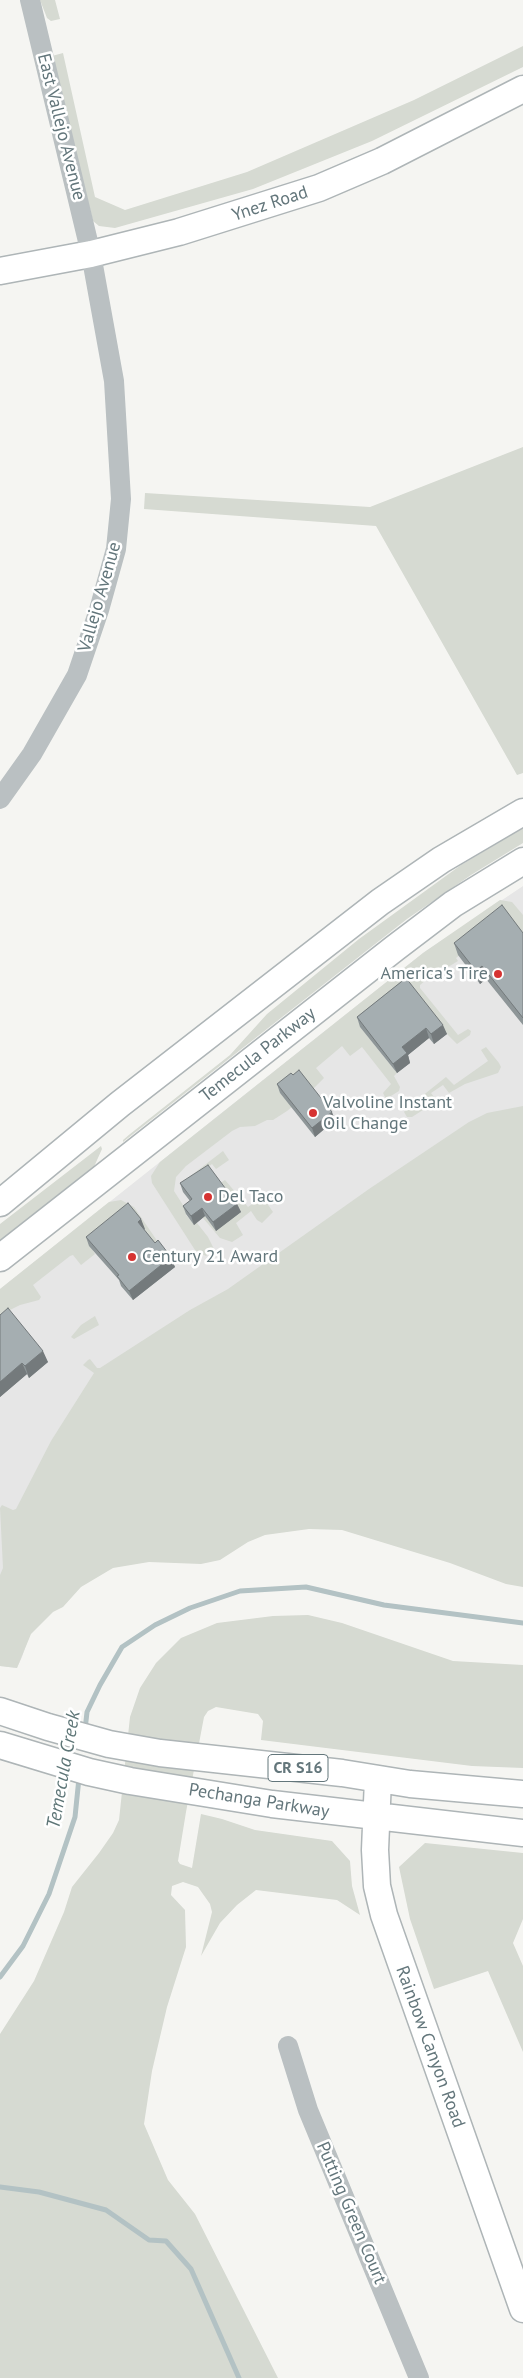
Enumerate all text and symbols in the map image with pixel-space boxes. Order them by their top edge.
street label: East Vallejo Avenue [32,51,90,203]
street label: Ynez Road [229,182,311,226]
street label: Vallejo Avenue [74,540,126,654]
place label: America's Tire [381,963,488,985]
marker: America's Tire [492,968,504,980]
street label: Temecula Parkway [196,1003,320,1107]
place label: Valvoline Instant Oil Change [323,1092,452,1134]
marker: Valvoline Instant Oil Change [307,1107,319,1119]
place label: Del Taco [218,1186,283,1208]
marker: Del Taco [202,1191,214,1203]
place label: Century 21 Award [142,1246,278,1268]
marker: Century 21 Award [126,1251,138,1263]
water label: Temecula Creek [42,1709,86,1831]
road number: CR S16 [268,1755,328,1782]
street label: Pechanga Parkway [187,1779,331,1823]
street label: Rainbow Canyon Road [391,1963,469,2131]
street label: Putting Green Court [311,2139,391,2287]

